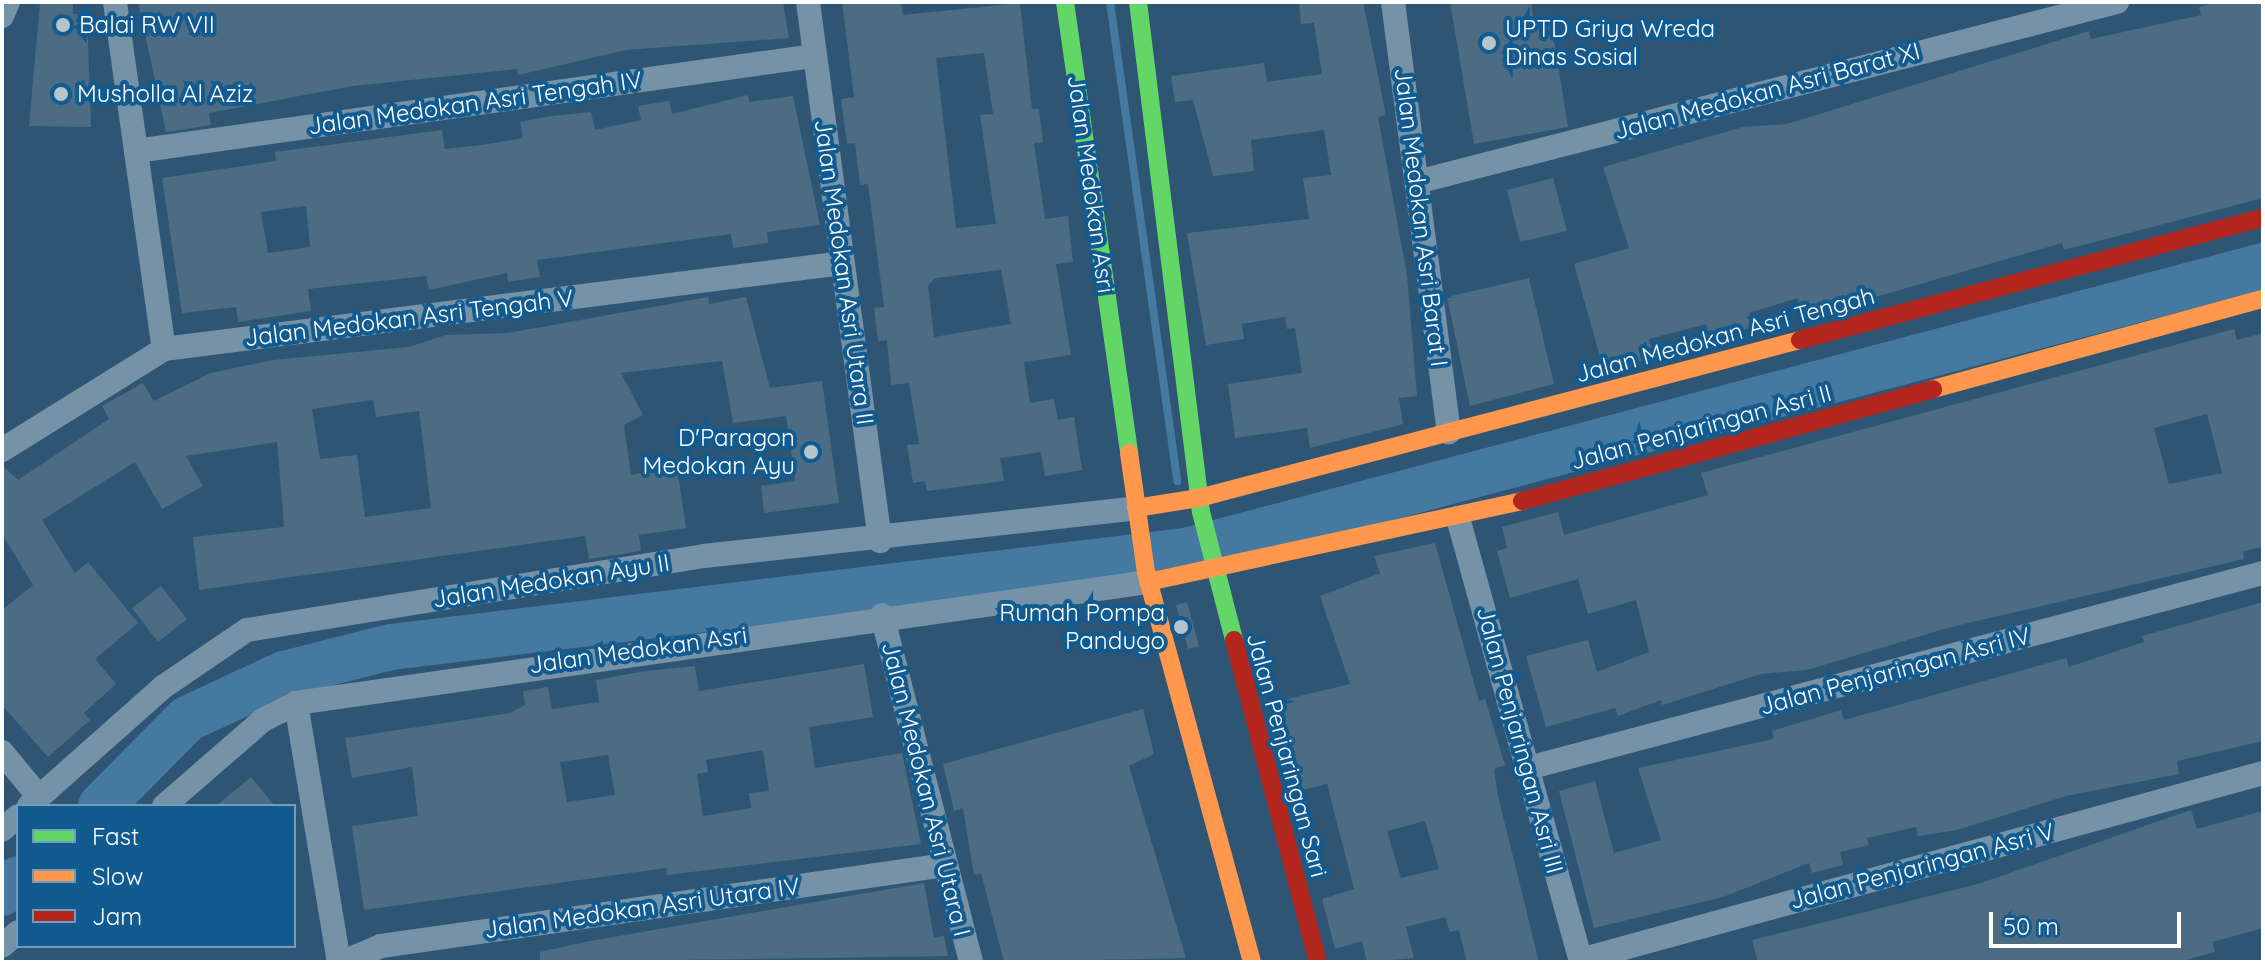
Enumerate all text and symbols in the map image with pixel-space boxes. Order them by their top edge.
place label: Balai RW VII [79,11,215,39]
place label: UPTD Griya Wreda Dinas Sosial [1505,15,1715,71]
marker: Balai RW VII [54,16,72,34]
marker: UPTD Griya Wreda Dinas Sosial [1480,34,1498,52]
street label: Jalan Medokan Asri Barat XI [1611,36,1923,146]
street label: Jalan Medokan Asri Tengah IV [306,65,644,141]
street label: Jalan Medokan Asri Barat I [1388,66,1454,368]
street label: Jalan Medokan Asri [1061,73,1121,295]
place label: Musholla Al Aziz [77,80,253,108]
marker: Musholla Al Aziz [52,85,70,103]
street label: Jalan Medokan Asri Utara II [808,117,880,427]
street label: Jalan Medokan Asri Tengah [1572,281,1878,389]
street label: Jalan Medokan Asri Tengah V [243,284,575,352]
street label: Jalan Penjaringan Asri II [1567,378,1835,476]
place label: D'Paragon Medokan Ayu [643,424,795,480]
marker: D'Paragon Medokan Ayu [802,443,820,461]
street label: Jalan Medokan Ayu II [430,548,672,614]
place label: Rumah Pompa Pandugo [999,599,1165,655]
street label: Jalan Penjaringan Asri III [1470,603,1570,877]
marker: Rumah Pompa Pandugo [1172,618,1190,636]
street label: Jalan Medokan Asri [527,620,749,680]
street label: Jalan Penjaringan Asri IV [1757,621,2033,721]
street label: Jalan Penjaringan Sari [1241,630,1333,880]
street label: Jalan Medokan Asri Utara I [875,639,977,939]
legend [16,804,296,948]
street label: Jalan Penjaringan Asri V [1786,817,2058,915]
text: Fast [92,821,139,851]
text: Slow [92,861,143,891]
street label: Jalan Medokan Asri Utara IV [482,872,802,944]
scale bar [1993,896,2185,946]
text: Jam [92,901,142,931]
text: 50 m [2003,911,2059,941]

